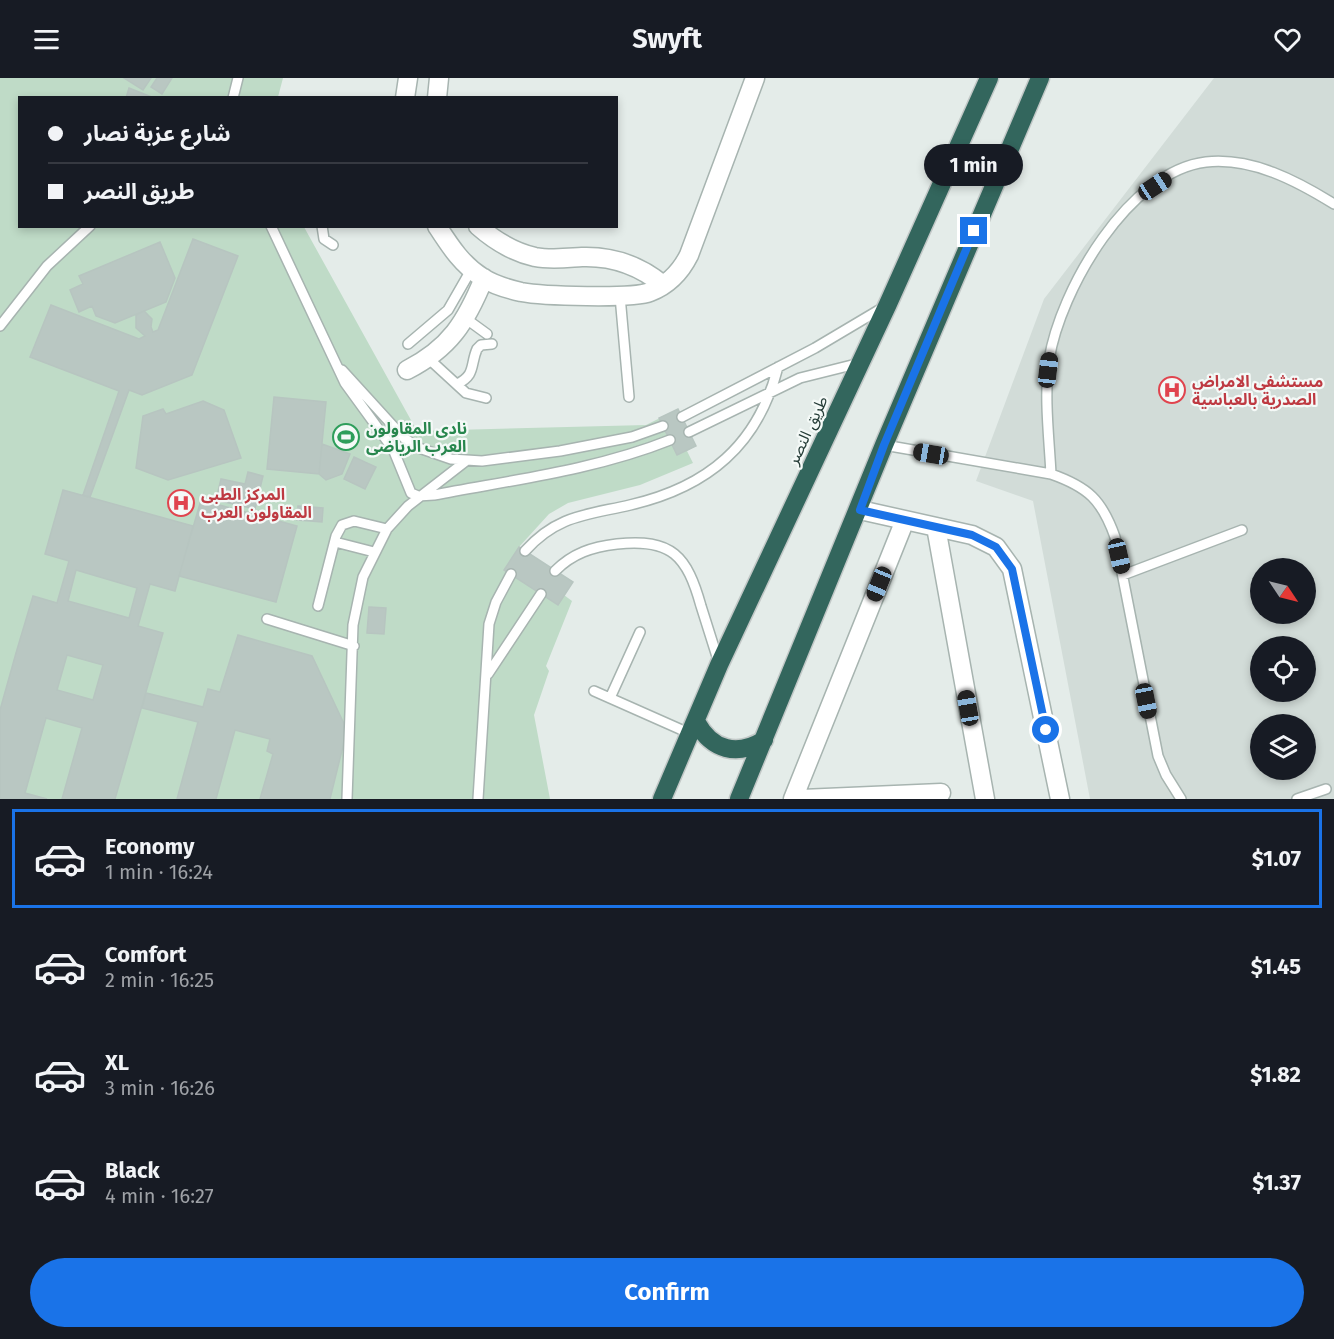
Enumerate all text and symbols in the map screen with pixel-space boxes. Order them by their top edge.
icon: menu [30,23,63,56]
text: Swyft [632,23,702,55]
icon: heart [1271,23,1304,56]
text: شارع عزبة نصار [84,120,231,147]
callout: 1 min [924,144,1024,186]
text: 1 min [949,153,998,177]
car [1135,169,1175,203]
text: طريق النصر [84,178,194,205]
route end [960,217,987,244]
car [1037,351,1059,389]
place label: مستشفى الامراض الصدرية بالعباسية [1192,372,1323,409]
hospital icon: مستشفى الامراض الصدرية بالعباسية [1157,375,1187,405]
street label: طريق النصر [783,393,833,469]
place label: نادى المقاولون العرب الرياضى [366,419,467,456]
sports icon: نادى المقاولون العرب الرياضى [331,422,361,452]
car [912,442,950,466]
place label: المركز الطبى المقاولون العرب [201,485,312,522]
hospital icon: المركز الطبى المقاولون العرب [166,488,196,518]
car [1106,536,1132,576]
north arrow [1250,558,1316,624]
map controls [1250,558,1316,780]
car [864,564,894,604]
button: locate [1250,636,1316,702]
car [1134,682,1158,720]
car [956,689,980,727]
button: layers [1250,714,1316,780]
route start [1032,716,1059,743]
icon: car [33,832,87,886]
text: Economy [105,833,194,860]
text: $1.07 [1252,845,1301,872]
text: 1 min · 16:24 [105,860,213,884]
icon: car [33,940,87,994]
text: Comfort [105,941,186,968]
text: $1.45 [1251,953,1301,980]
text: 2 min · 16:25 [105,968,214,992]
icon: car [33,1048,87,1102]
text: XL [105,1049,129,1076]
text: $1.82 [1250,1061,1301,1088]
text: 3 min · 16:26 [105,1076,215,1100]
icon: car [33,1156,87,1210]
text: Black [105,1157,160,1184]
text: $1.37 [1252,1169,1301,1196]
text: 4 min · 16:27 [105,1184,214,1208]
button: Confirm [30,1258,1304,1327]

